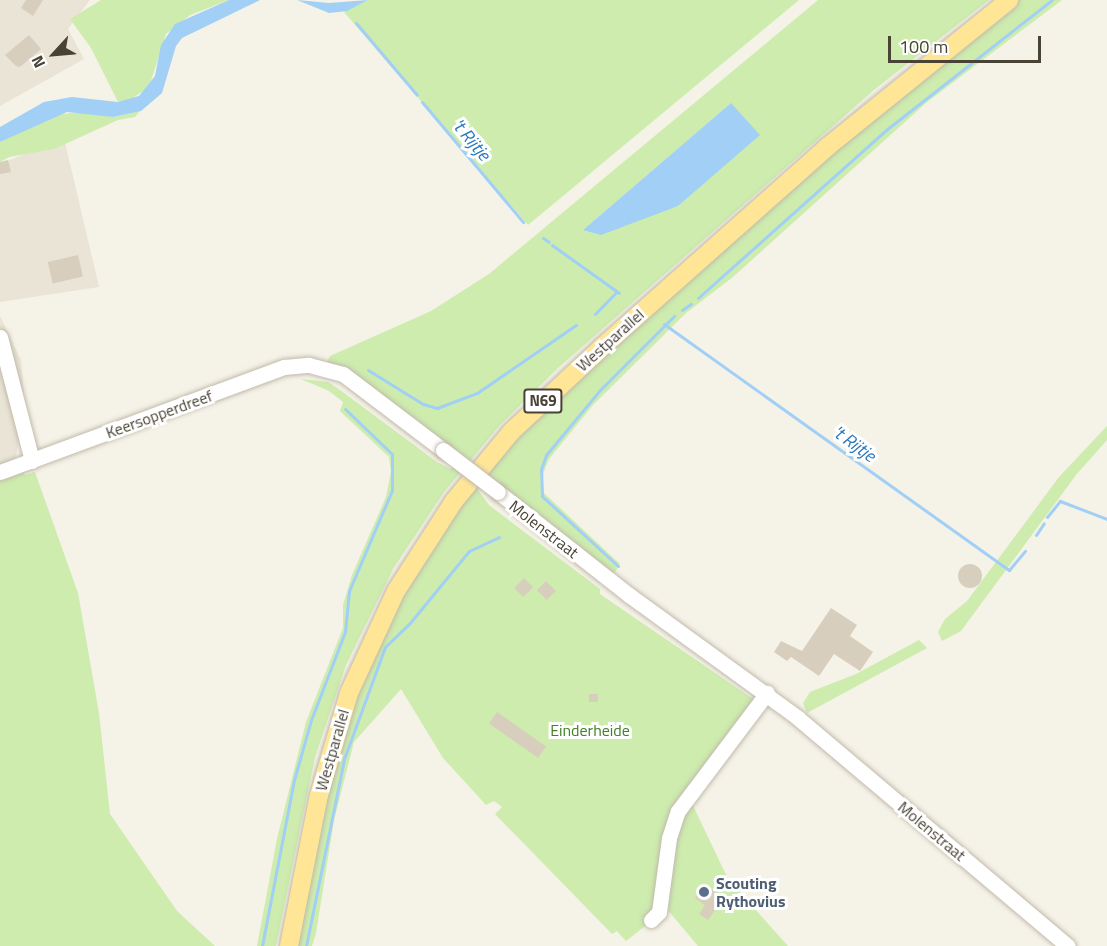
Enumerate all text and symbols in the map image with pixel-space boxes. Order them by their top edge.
north arrow [24,24,84,84]
scale bar [891,24,1044,62]
text: 100 m [899,33,948,60]
text: N [25,52,51,72]
water label: 't Rijtje [447,115,495,165]
street label: Westparallel [572,305,648,375]
street label: Keersopperdreef [103,386,215,442]
road number: N69 [522,389,564,413]
water label: 't Rijtje [828,421,880,467]
street label: Molenstraat [506,496,582,562]
street label: Westparallel [311,707,353,793]
park label: Einderheide [550,720,630,740]
street label: Molenstraat [894,797,970,865]
place label: Scouting Rythovius [716,873,785,911]
marker: Scouting Rythovius [697,885,711,899]

